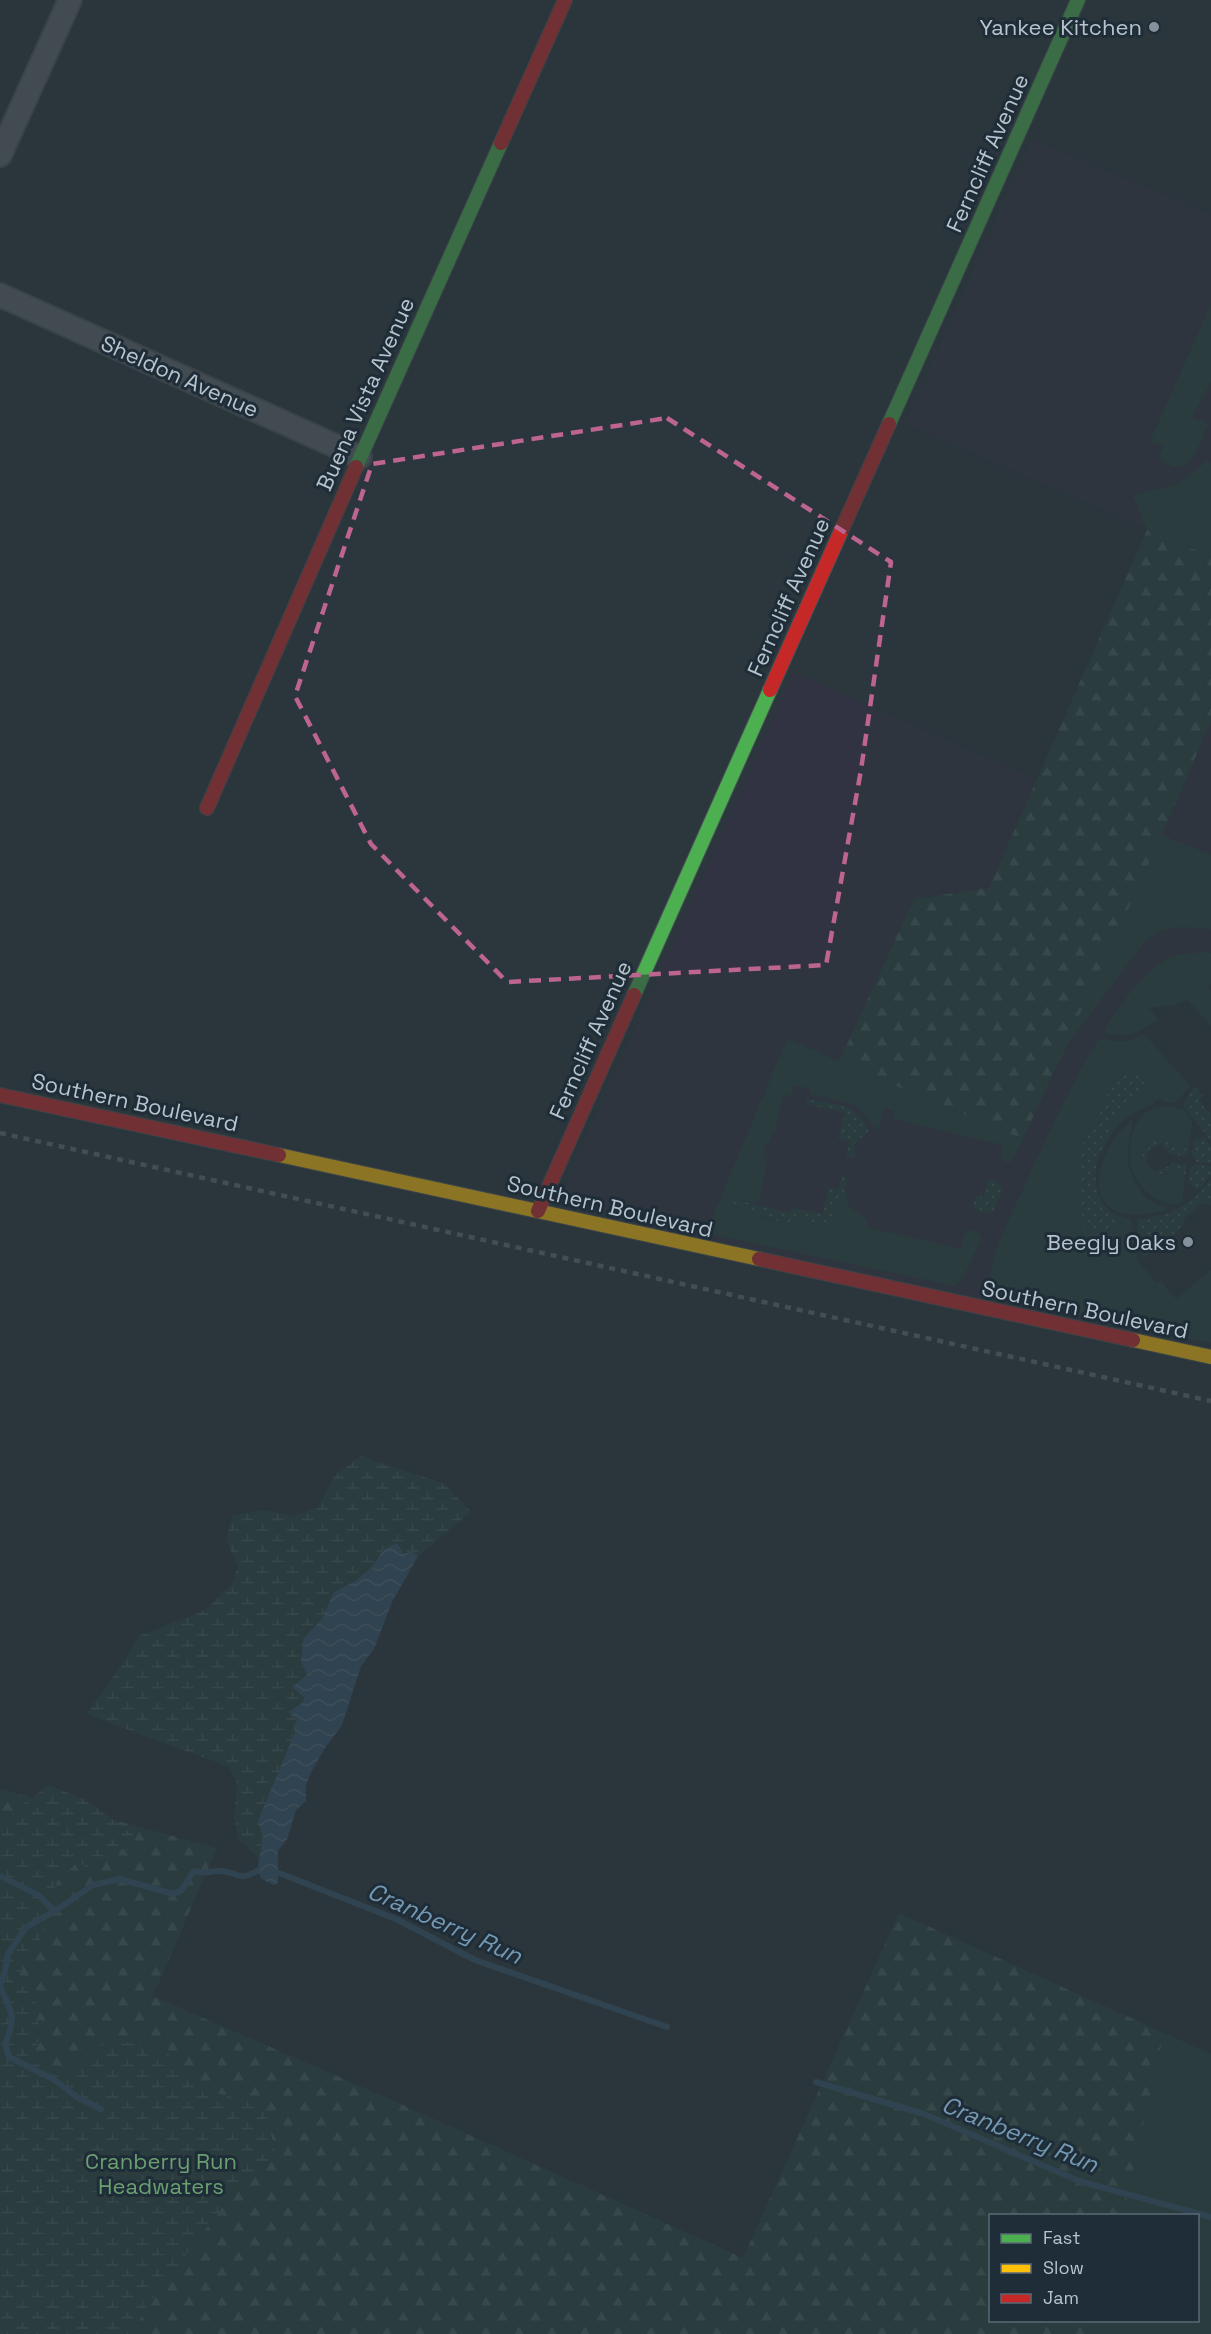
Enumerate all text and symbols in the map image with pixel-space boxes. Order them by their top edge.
place label: Yankee Kitchen [980,13,1142,41]
marker: Yankee Kitchen [1147,20,1161,34]
street label: Ferncliff Avenue [940,69,1034,237]
street label: Buena Vista Avenue [310,293,420,495]
street label: Sheldon Avenue [97,329,263,423]
street label: Ferncliff Avenue [741,513,835,681]
street label: Ferncliff Avenue [543,956,637,1124]
street label: Southern Boulevard [29,1066,241,1138]
street label: Southern Boulevard [504,1169,716,1243]
place label: Beegly Oaks [1046,1228,1176,1256]
marker: Beegly Oaks [1181,1235,1195,1249]
street label: Southern Boulevard [979,1273,1191,1345]
water label: Cranberry Run [363,1875,528,1971]
water label: Cranberry Run [937,2089,1104,2180]
park label: Cranberry Run Headwaters [85,2147,237,2200]
legend [989,2214,1199,2322]
text: Fast [1043,2226,1080,2249]
text: Slow [1043,2256,1084,2279]
text: Jam [1043,2286,1079,2309]

